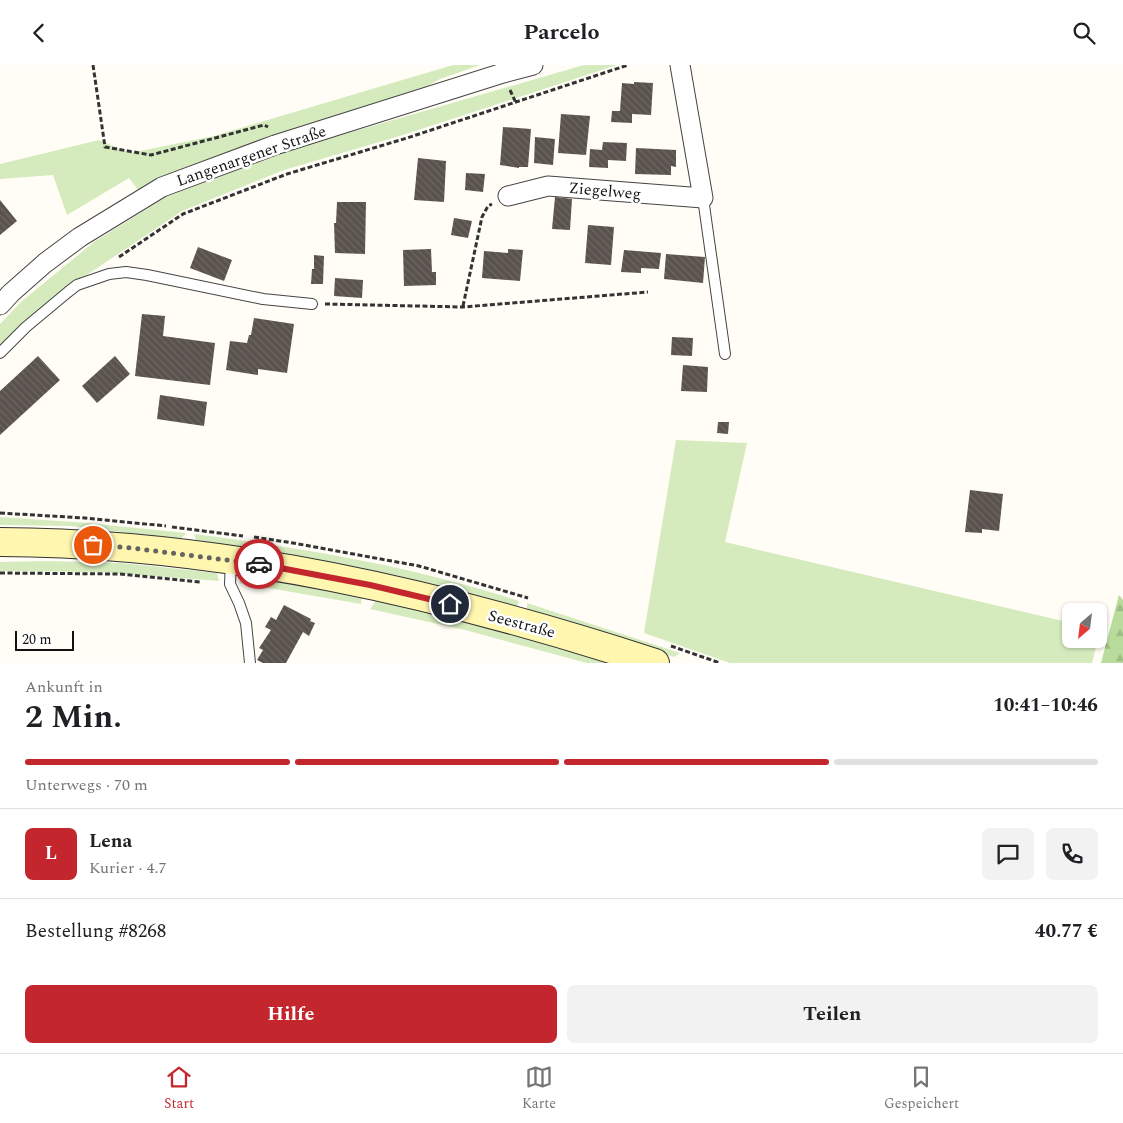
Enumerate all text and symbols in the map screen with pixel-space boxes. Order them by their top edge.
text: Parcelo [523,16,600,49]
icon: back [25,19,53,47]
icon: search [1070,19,1098,47]
street label: Langenargener Straße [173,119,329,193]
street label: Ziegelweg [568,176,642,206]
pin [72,524,114,566]
icon: bag [79,531,107,559]
courier [234,539,284,589]
icon: car [245,550,273,578]
pin [429,583,471,625]
icon: home [436,590,464,618]
street label: Seestraße [485,603,558,644]
north arrow [1062,603,1108,647]
map controls [1062,603,1107,648]
scale bar [15,628,74,651]
text: 20 m [22,629,52,650]
text: Ankunft in [25,675,103,699]
text: 10:41–10:46 [993,691,1098,720]
text: 2 Min. [25,693,122,742]
text: Unterwegs · 70 m [25,773,148,797]
text: Lena [89,827,132,856]
button: chat [982,828,1034,880]
button: phone [1046,828,1098,880]
text: L [45,839,57,868]
text: Kurier · 4.7 [89,856,166,880]
text: Bestellung #8268 [25,917,166,946]
text: 40.77 € [1035,917,1098,946]
button: Hilfe [25,985,557,1043]
button: Teilen [567,985,1098,1043]
tab: Start [164,1063,194,1114]
tab: Karte [522,1063,556,1114]
tab: Gespeichert [884,1063,959,1114]

